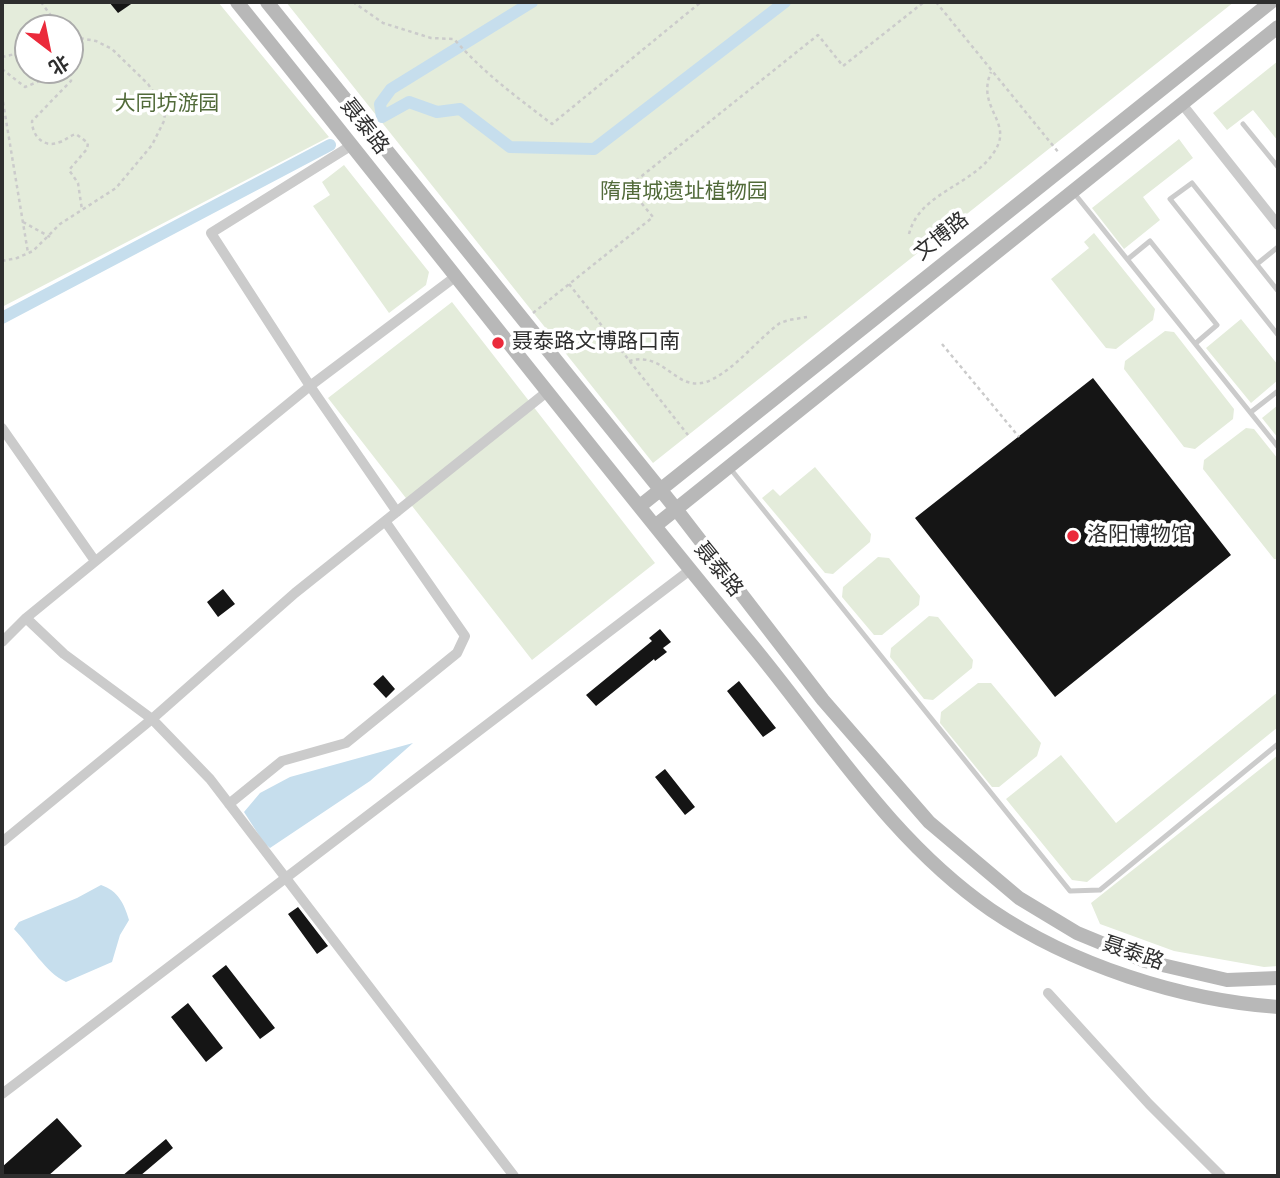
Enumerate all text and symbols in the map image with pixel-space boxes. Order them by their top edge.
north arrow [14,14,84,84]
text: 北 [45,51,73,79]
park label: 大同坊游园 [115,92,219,118]
street label: 聂泰路 [335,94,393,160]
park label: 隋唐城遗址植物园 [600,180,768,206]
street label: 文博路 [910,207,974,267]
place label: 聂泰路文博路口南 [512,330,680,356]
marker: 聂泰路文博路口南 [490,335,506,351]
place label: 洛阳博物馆 [1087,523,1192,549]
marker: 洛阳博物馆 [1065,528,1081,544]
street label: 聂泰路 [688,538,748,602]
street label: 聂泰路 [1099,932,1167,976]

